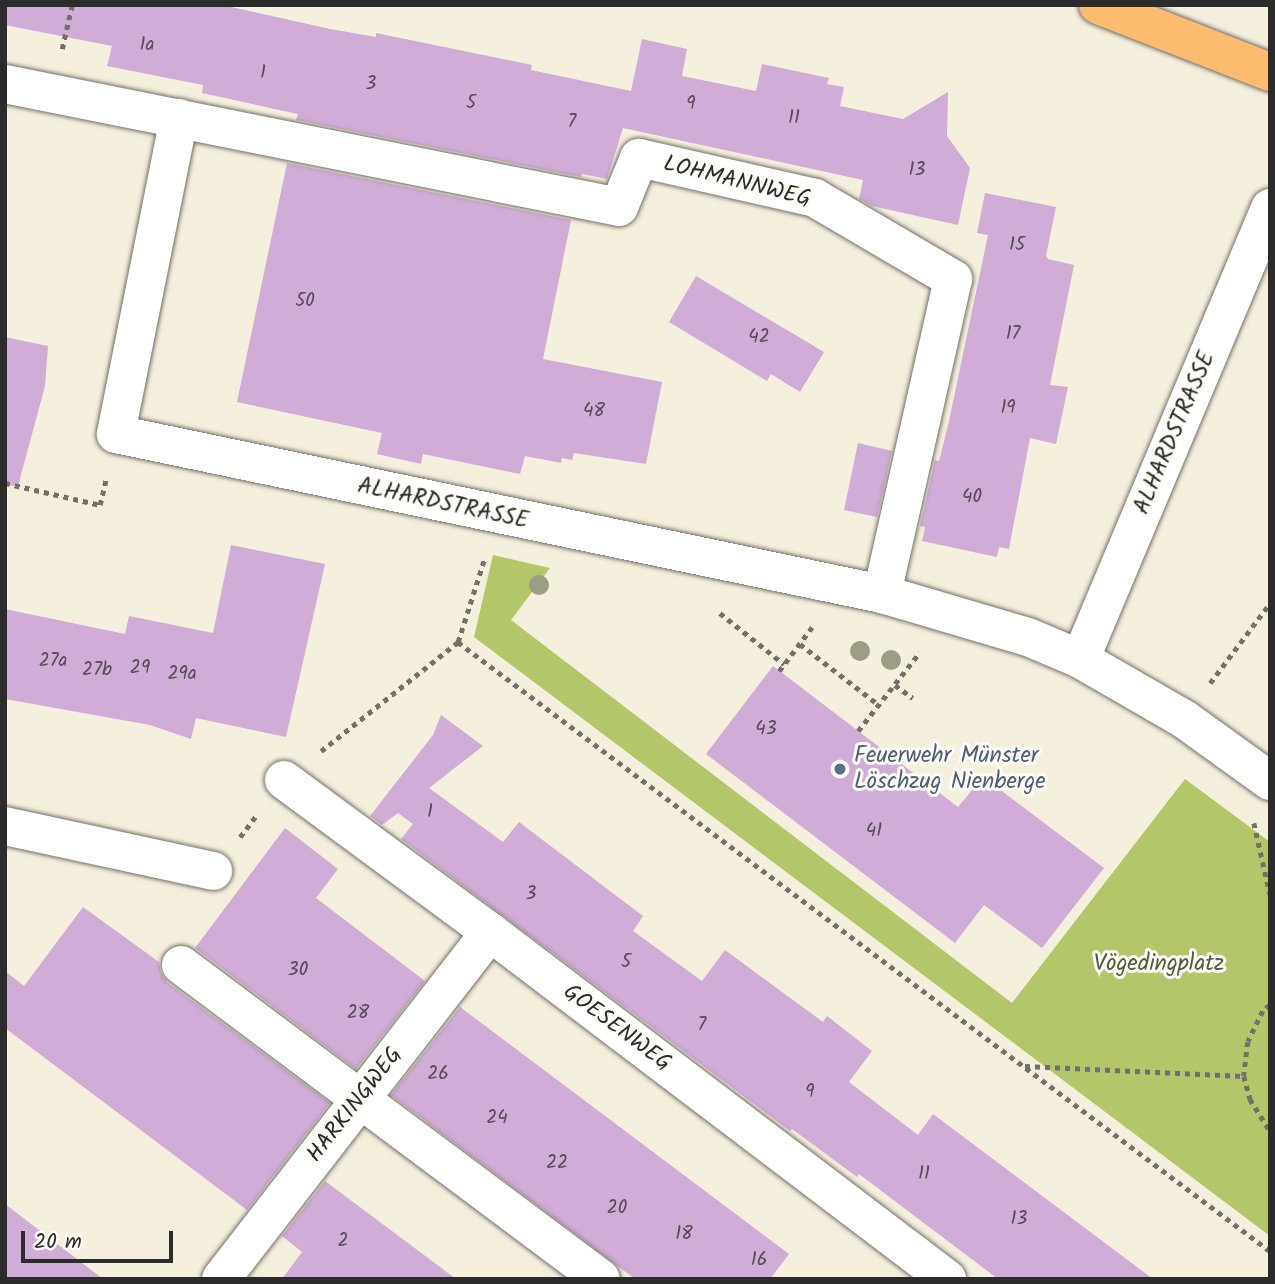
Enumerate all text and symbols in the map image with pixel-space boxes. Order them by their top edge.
house number: 1a [140,35,154,57]
house number: 1 [260,63,266,85]
house number: 3 [366,74,376,96]
house number: 5 [466,93,476,115]
house number: 9 [686,94,696,116]
house number: 11 [788,108,800,130]
house number: 7 [568,112,576,134]
street label: LOHMANNWEG [660,150,814,214]
house number: 13 [909,160,925,182]
house number: 15 [1009,235,1025,257]
house number: 50 [295,291,315,313]
house number: 17 [1006,324,1020,346]
house number: 42 [748,327,770,349]
street label: ALHARDSTRASSE [1128,348,1222,518]
house number: 19 [1000,398,1016,420]
house number: 48 [583,401,605,423]
street label: ALHARDSTRASSE [355,472,531,536]
house number: 40 [962,487,982,509]
house number: 27a [39,651,67,673]
house number: 29 [130,658,150,680]
house number: 27b [82,660,112,682]
house number: 29a [167,664,197,686]
house number: 43 [755,719,777,741]
place label: Feuerwehr Münster Löschzug Nienberge [854,742,1046,796]
marker: Feuerwehr Münster Löschzug Nienberge [832,761,848,777]
house number: 1 [427,802,433,824]
house number: 41 [866,821,882,843]
house number: 3 [526,884,536,906]
park label: Vögedingplatz [1094,950,1224,978]
house number: 5 [621,952,631,974]
house number: 30 [288,960,308,982]
street label: GOESENWEG [557,978,677,1078]
house number: 28 [347,1003,369,1025]
house number: 7 [698,1015,706,1037]
street label: HARKINGWEG [301,1042,409,1168]
house number: 26 [427,1064,449,1086]
house number: 9 [805,1082,815,1104]
house number: 24 [486,1108,508,1130]
house number: 22 [546,1153,568,1175]
house number: 11 [918,1164,930,1186]
house number: 20 [607,1198,627,1220]
house number: 13 [1011,1209,1027,1231]
scale bar [24,1218,177,1262]
house number: 18 [675,1224,693,1246]
text: 20 m [34,1226,82,1259]
house number: 2 [337,1231,349,1253]
house number: 16 [751,1250,767,1272]

